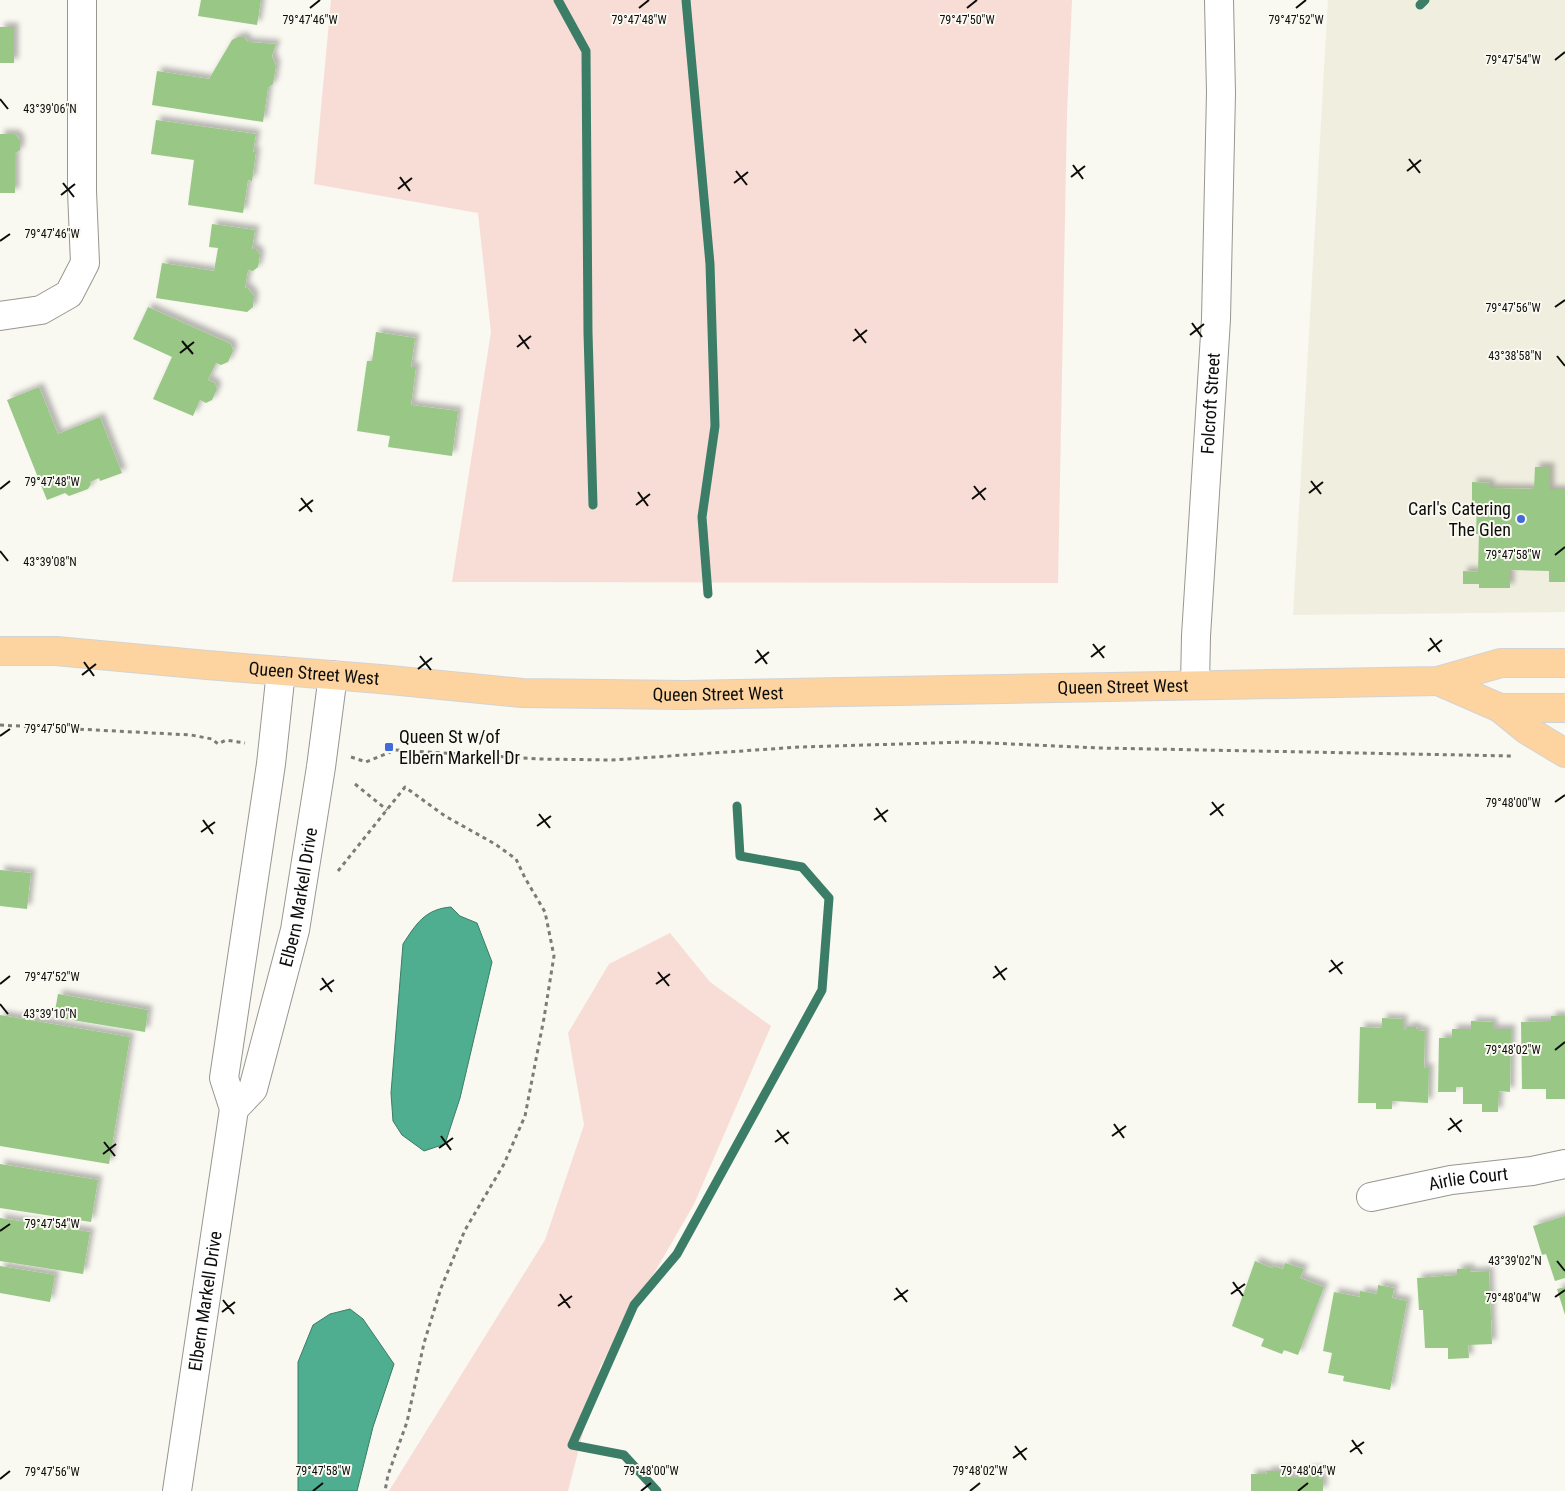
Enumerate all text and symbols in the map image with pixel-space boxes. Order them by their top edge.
text: 79°47'46"W [282,13,338,27]
text: 79°47'48"W [611,13,667,27]
text: 79°47'50"W [939,13,995,27]
text: 79°47'52"W [1268,13,1324,27]
text: 79°47'54"W [1485,53,1541,67]
text: 43°39'06"N [23,102,77,116]
text: 79°47'46"W [24,227,80,241]
text: 79°47'56"W [1485,301,1541,315]
text: 43°38'58"N [1488,349,1542,363]
street label: Folcroft Street [1196,352,1224,455]
text: 79°47'48"W [24,475,80,489]
place label: Carl's Catering The Glen [1408,498,1511,540]
marker: Carl's Catering The Glen [1515,513,1527,525]
text: 79°47'58"W [1485,548,1541,562]
text: 43°39'08"N [23,555,77,569]
street label: Queen Street West [248,657,380,689]
street label: Queen Street West [1057,675,1189,698]
street label: Queen Street West [652,682,784,705]
text: 79°47'50"W [24,722,80,736]
place label: Queen St w/of Elbern Markell Dr [399,726,520,768]
marker: Queen St w/of Elbern Markell Dr [383,741,395,753]
text: 79°48'00"W [1485,796,1541,810]
street label: Elbern Markell Drive [275,826,321,969]
text: 79°47'52"W [24,970,80,984]
text: 43°39'10"N [23,1007,77,1021]
text: 79°48'02"W [1485,1043,1541,1057]
street label: Airlie Court [1426,1163,1509,1195]
text: 79°47'54"W [24,1217,80,1231]
street label: Elbern Markell Drive [184,1230,226,1372]
text: 43°39'02"N [1488,1254,1542,1268]
text: 79°48'04"W [1485,1291,1541,1305]
text: 79°47'58"W [295,1464,351,1478]
text: 79°48'00"W [623,1464,679,1478]
text: 79°48'02"W [952,1464,1008,1478]
text: 79°48'04"W [1280,1464,1336,1478]
text: 79°47'56"W [24,1465,80,1479]

